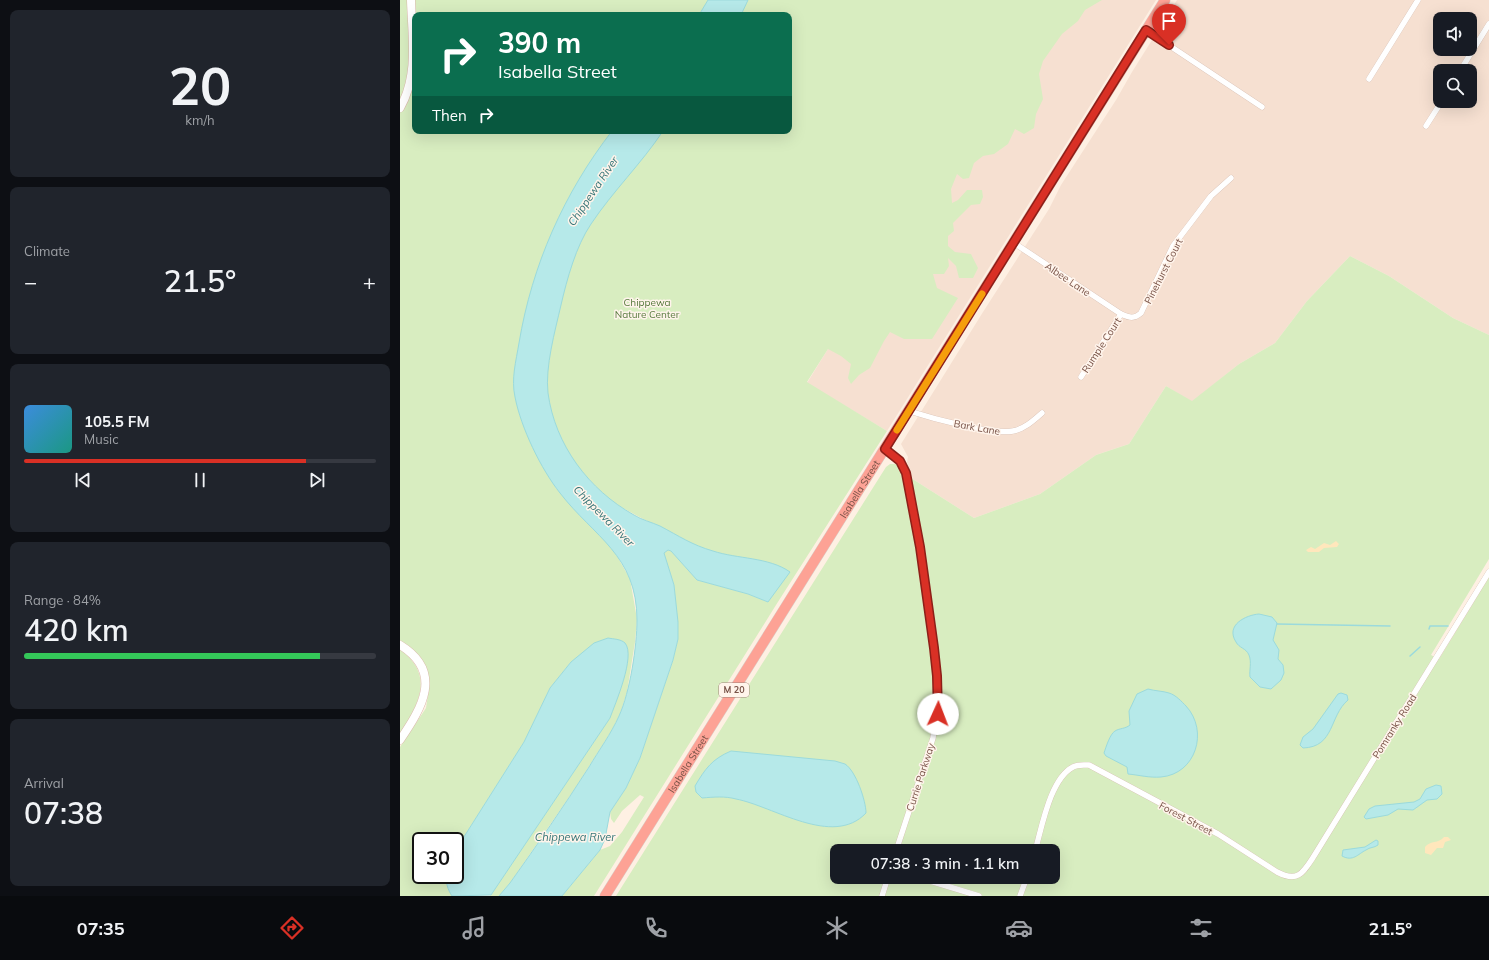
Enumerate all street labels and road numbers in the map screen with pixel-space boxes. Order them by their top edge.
street label: Pinehurst Court [1141,236,1186,306]
street label: Albee Lane [1043,259,1093,299]
street label: Rumple Court [1079,315,1124,375]
street label: Bark Lane [953,417,1001,438]
street label: Isabella Street [837,457,883,521]
road number: M 20 [719,683,749,697]
street label: Pomranky Road [1369,692,1419,761]
street label: Isabella Street [665,732,711,795]
street label: Currie Parkway [903,741,938,813]
street label: Forest Street [1157,799,1215,838]

